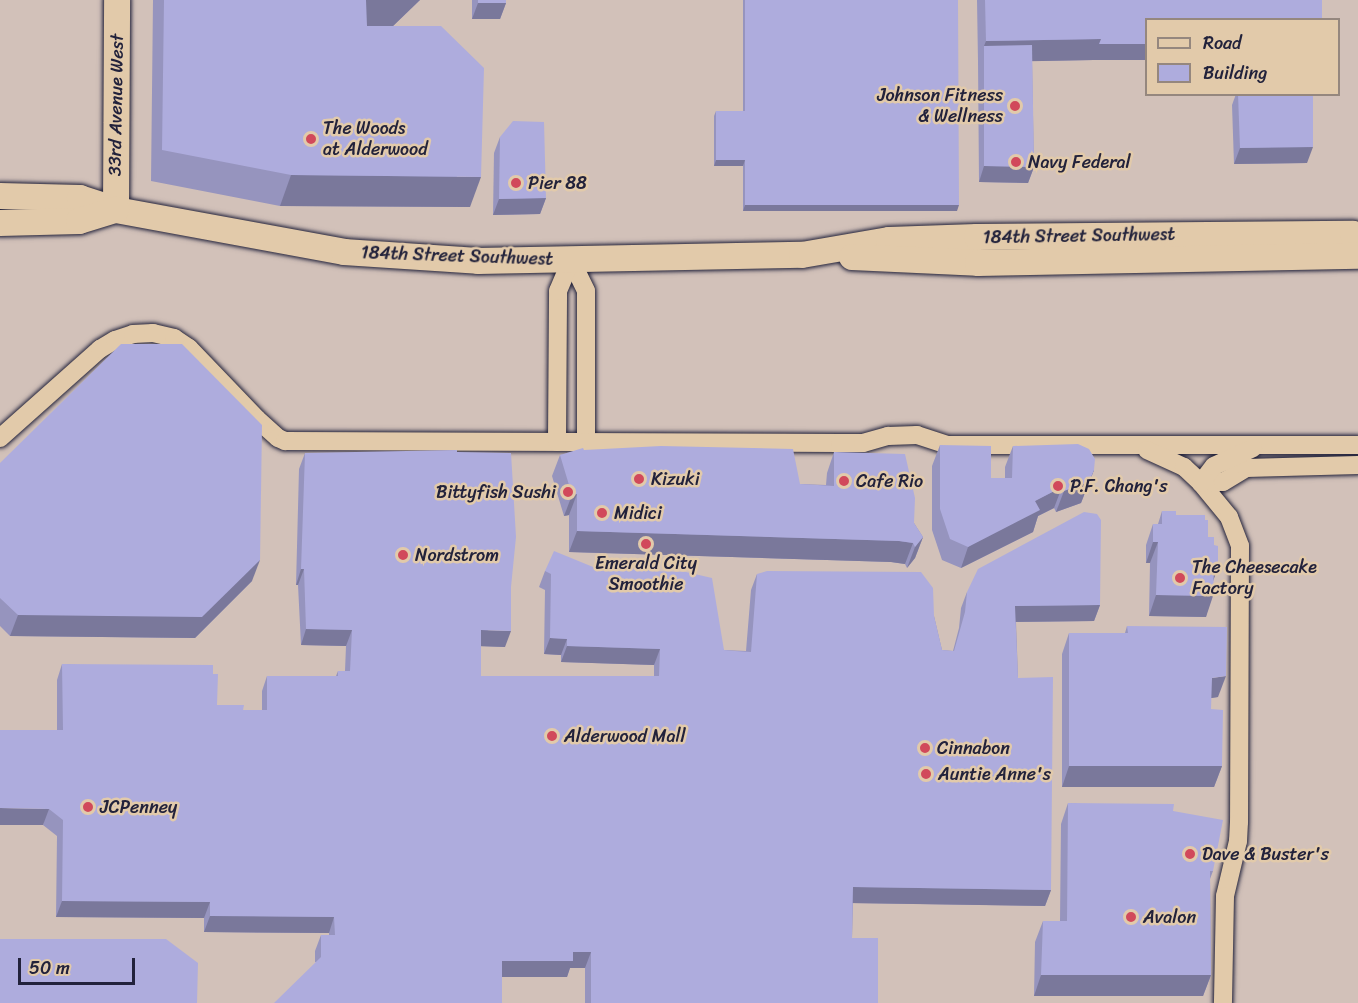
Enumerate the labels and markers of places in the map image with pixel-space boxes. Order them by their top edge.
place label: Johnson Fitness & Wellness [878,85,1003,128]
marker: Johnson Fitness & Wellness [1008,99,1022,113]
place label: The Woods at Alderwood [323,118,428,160]
marker: The Woods at Alderwood [304,132,318,146]
place label: Navy Federal [1028,151,1131,173]
marker: Navy Federal [1009,155,1023,169]
place label: Pier 88 [528,172,587,194]
marker: Pier 88 [509,176,523,190]
place label: Kizuki [651,468,700,490]
place label: Cafe Rio [856,470,923,492]
marker: Kizuki [632,472,646,486]
marker: Cafe Rio [837,474,851,488]
place label: P.F. Chang's [1070,475,1168,497]
marker: P.F. Chang's [1051,479,1065,493]
place label: Bittyfish Sushi [436,481,556,503]
marker: Bittyfish Sushi [561,485,575,499]
place label: Midici [614,502,662,524]
marker: Midici [595,506,609,520]
marker: Emerald City Smoothie [639,537,653,551]
place label: Nordstrom [415,544,499,566]
marker: Nordstrom [396,548,410,562]
place label: Emerald City Smoothie [595,553,697,596]
place label: The Cheesecake Factory [1192,557,1318,600]
marker: The Cheesecake Factory [1173,571,1187,585]
place label: Alderwood Mall [564,725,686,747]
marker: Alderwood Mall [545,729,559,743]
place label: Cinnabon [937,737,1010,759]
marker: Cinnabon [918,741,932,755]
place label: Auntie Anne's [938,763,1050,785]
marker: Auntie Anne's [919,767,933,781]
place label: JCPenney [100,796,177,818]
marker: JCPenney [81,800,95,814]
place label: Dave & Buster's [1202,843,1329,865]
marker: Dave & Buster's [1183,847,1197,861]
place label: Avalon [1143,906,1196,928]
marker: Avalon [1124,910,1138,924]

